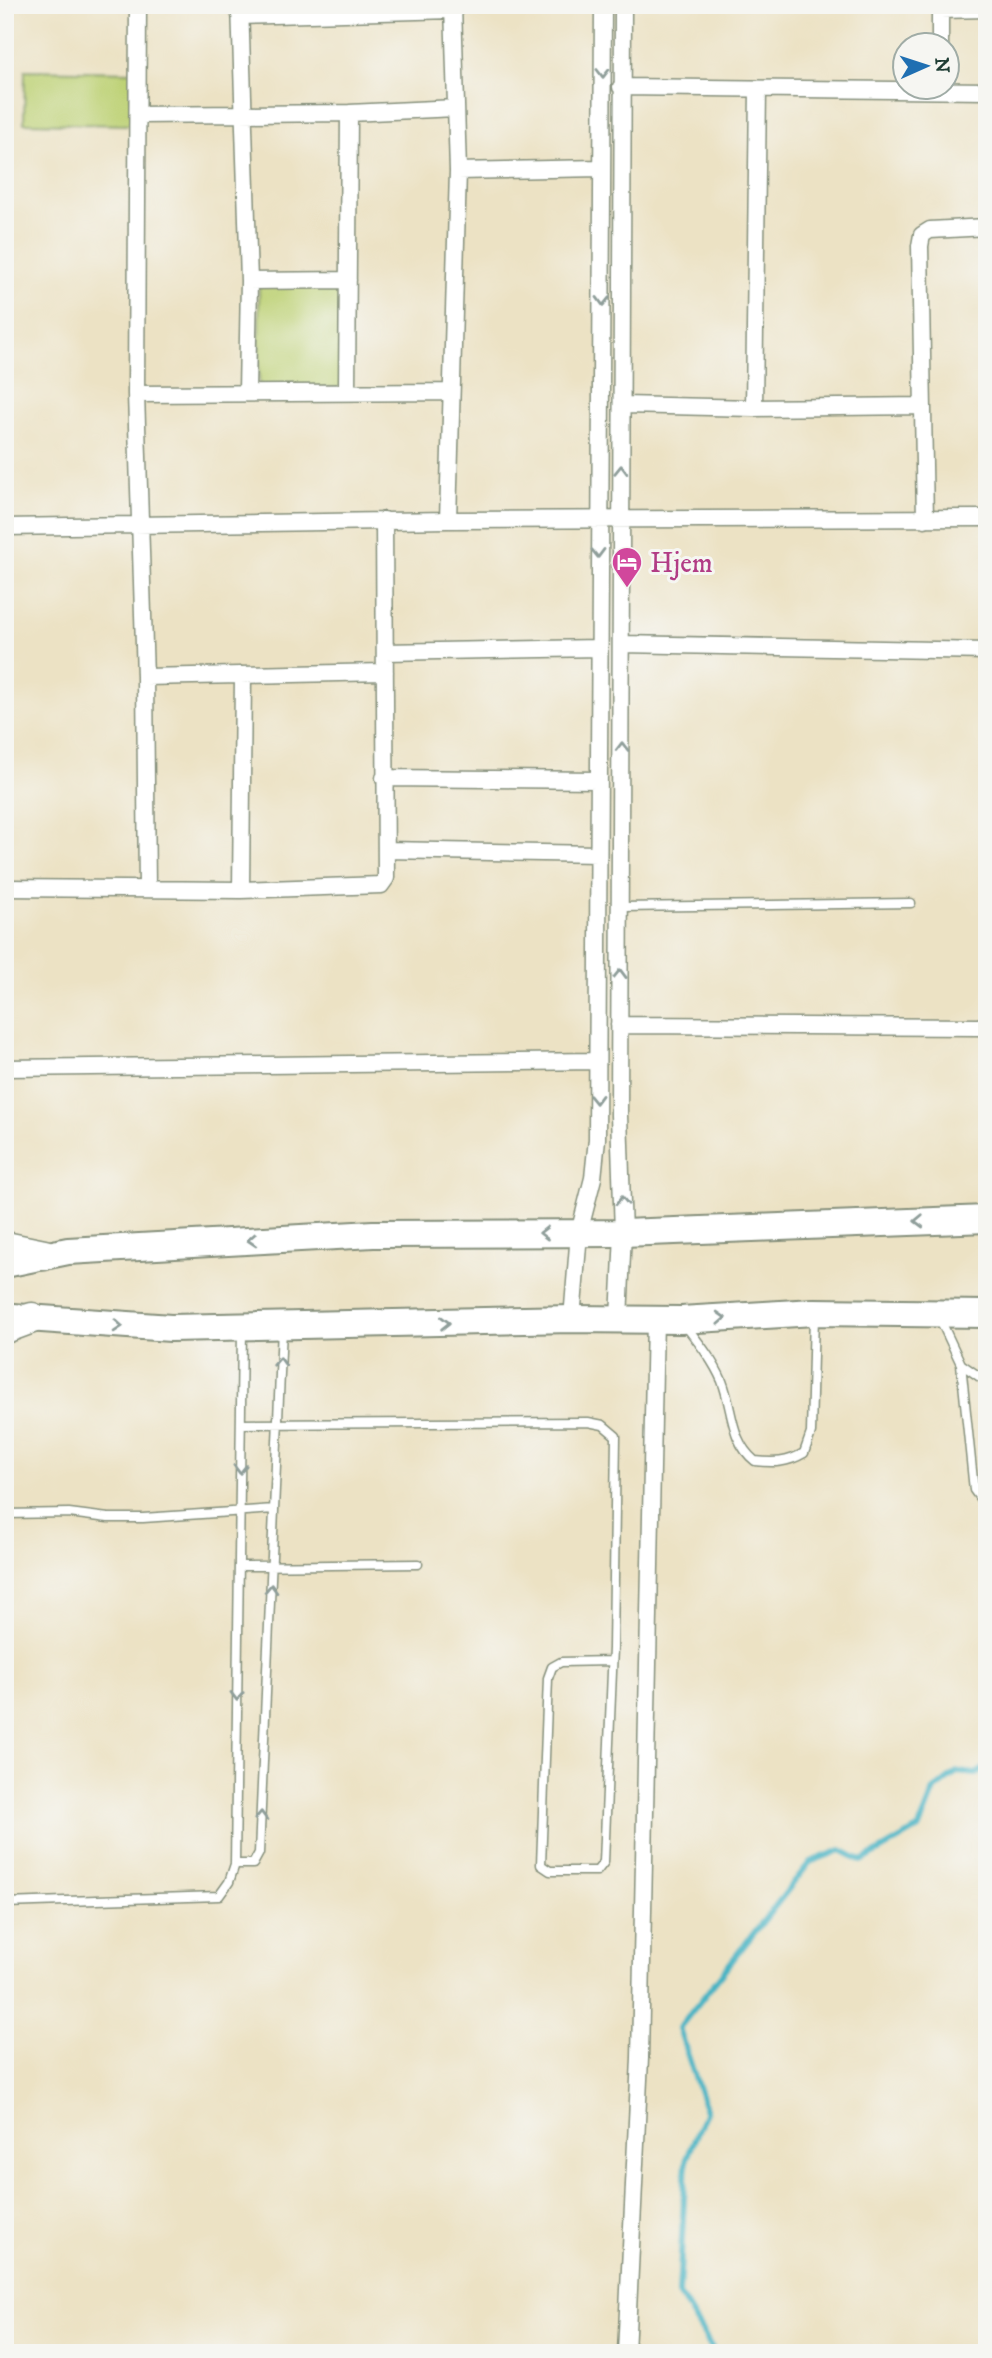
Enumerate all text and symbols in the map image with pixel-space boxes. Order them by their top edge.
north arrow [890,32,960,102]
text: N [930,57,953,74]
one-way arrow [595,69,611,79]
one-way arrow [595,296,611,307]
one-way arrow [614,464,629,475]
hotel icon: Hjem [610,545,644,589]
place label: Hjem [650,546,713,581]
one-way arrow [590,548,606,559]
one-way arrow [614,741,629,752]
one-way arrow [612,968,628,979]
one-way arrow [588,1094,604,1105]
one-way arrow [614,1196,629,1207]
one-way arrow [913,1213,923,1229]
one-way arrow [539,1225,549,1241]
one-way arrow [246,1232,257,1247]
one-way arrow [716,1310,727,1325]
one-way arrow [439,1315,450,1330]
one-way arrow [113,1318,124,1333]
one-way arrow [273,1356,288,1367]
one-way arrow [233,1464,248,1475]
one-way arrow [263,1583,278,1594]
one-way arrow [229,1692,245,1702]
one-way arrow [253,1811,268,1822]

